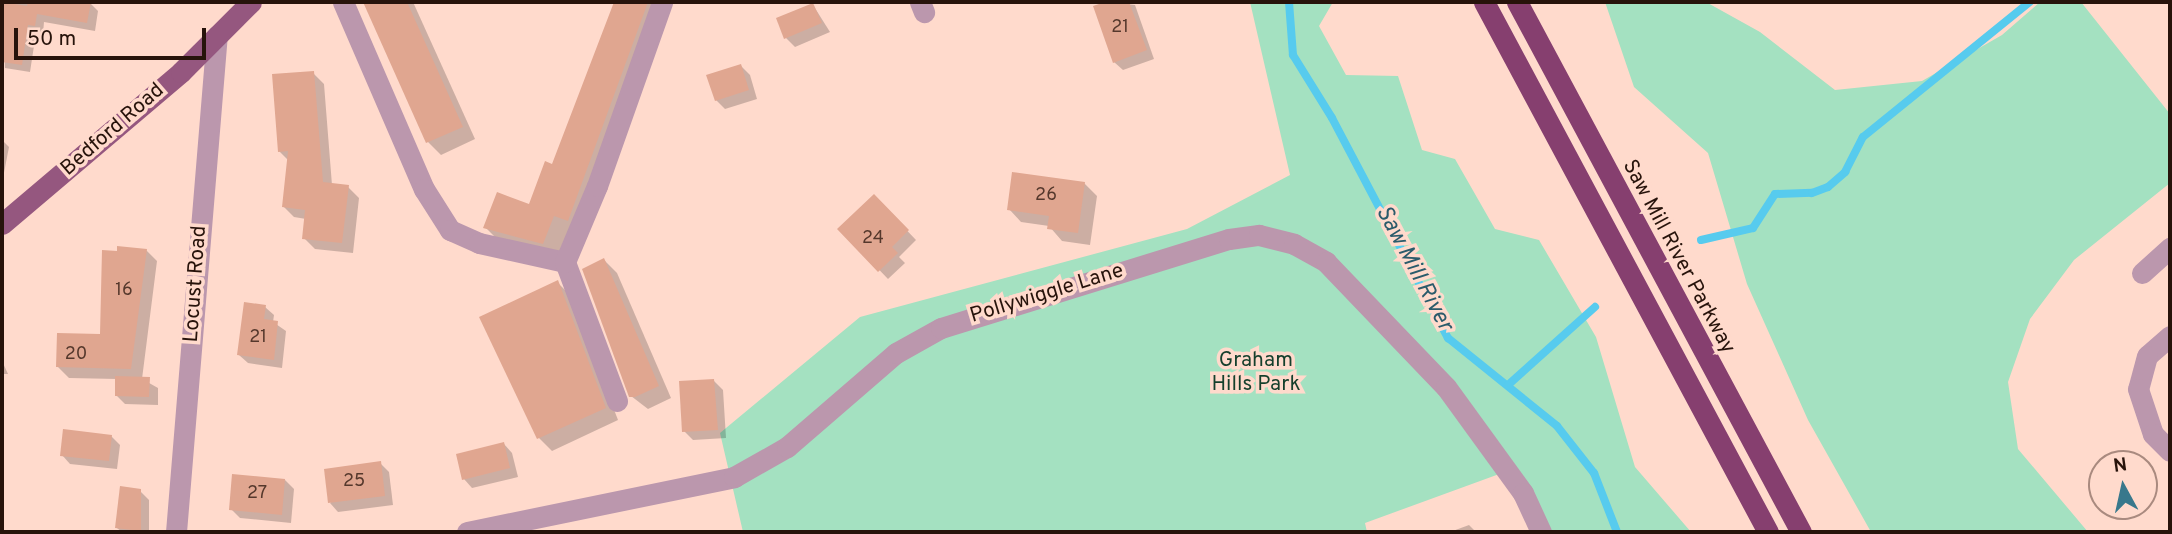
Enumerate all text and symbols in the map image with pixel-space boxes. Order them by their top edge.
scale bar [18,14,210,58]
house number: 21 [1111,17,1129,39]
text: 50 m [27,26,76,53]
street label: Bedford Road [56,78,170,182]
street label: Saw Mill River Parkway [1616,156,1740,358]
house number: 26 [1035,185,1057,207]
water label: Saw Mill River [1368,201,1458,337]
street label: Locust Road [179,225,213,343]
house number: 24 [862,228,884,250]
street label: Pollywiggle Lane [967,259,1127,329]
house number: 16 [115,280,133,302]
house number: 21 [249,327,267,349]
house number: 20 [65,344,87,366]
park label: Graham Hills Park [1211,348,1301,398]
north arrow [2088,450,2158,520]
text: N [2112,453,2129,479]
house number: 25 [343,471,365,493]
house number: 27 [247,483,267,505]

